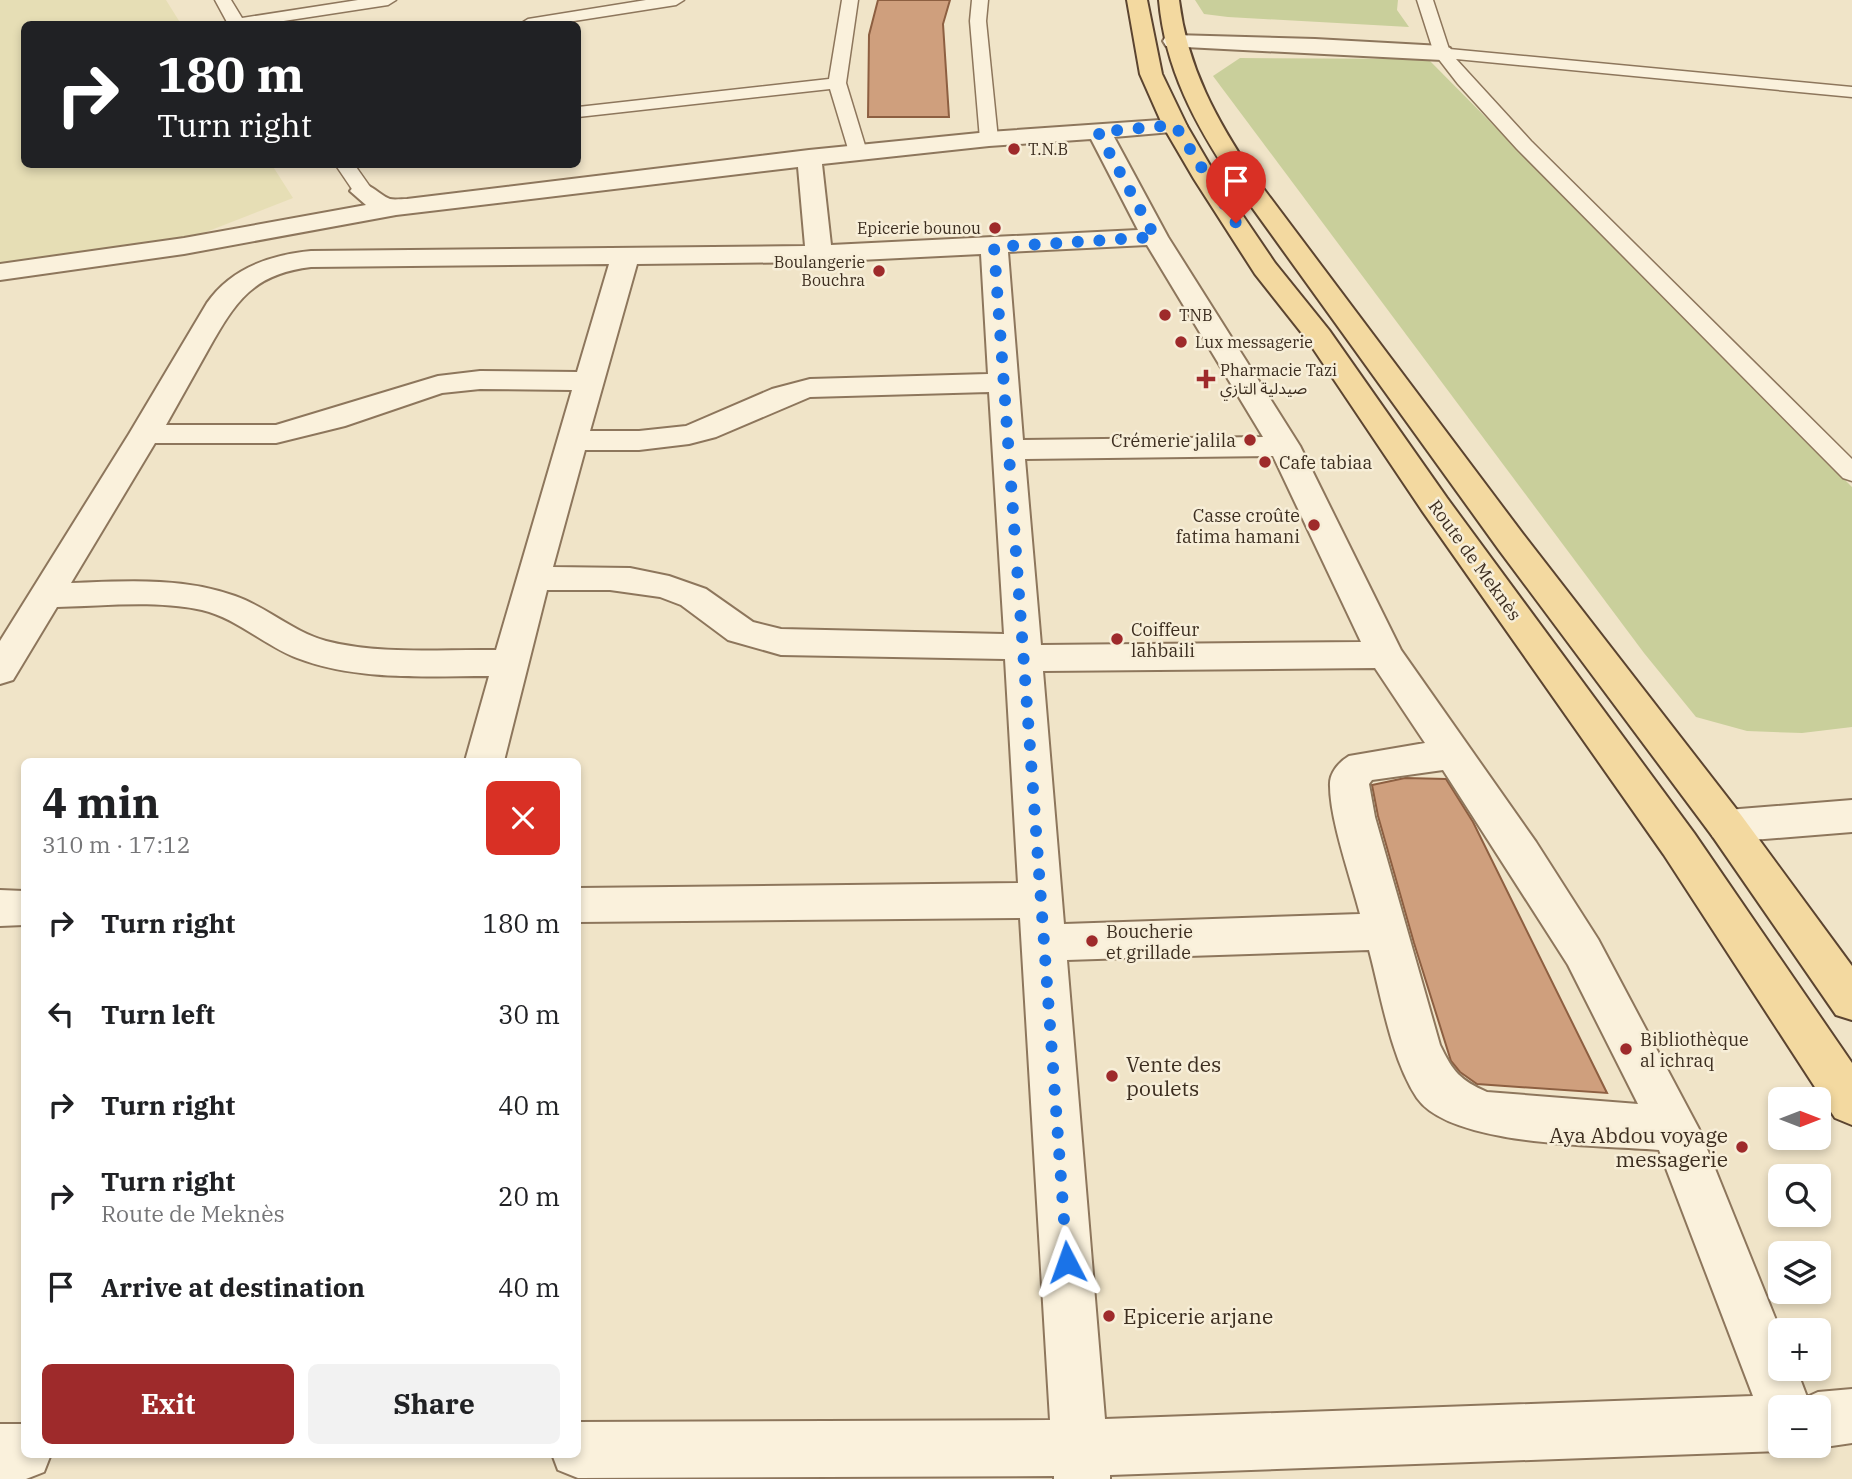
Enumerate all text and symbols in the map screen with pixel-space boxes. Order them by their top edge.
text: 180 m [157,42,304,105]
icon: right [42,49,133,140]
text: Turn right [157,104,312,146]
place label: T.N.B [1028,139,1068,159]
marker: T.N.B [1006,141,1022,157]
pin [1206,151,1266,223]
icon: arrive [1217,162,1255,200]
place label: Epicerie bounou [857,218,981,238]
marker: Epicerie bounou [987,220,1003,236]
place label: Boulangerie Bouchra [774,252,865,290]
marker: Boulangerie Bouchra [871,263,887,279]
place label: TNB [1179,305,1213,325]
marker: TNB [1157,307,1173,323]
place label: Lux messagerie [1195,332,1313,352]
marker: Lux messagerie [1173,334,1189,350]
place label: Pharmacie Tazi صيدلية التازي [1220,360,1337,401]
marker: Pharmacie Tazi صيدلية التازي [1198,371,1214,387]
place label: Crémerie jalila [1111,429,1236,452]
marker: Crémerie jalila [1242,432,1258,448]
place label: Cafe tabiaa [1279,451,1372,474]
marker: Cafe tabiaa [1257,454,1273,470]
street label: Route de Meknès [1423,495,1527,625]
place label: Casse croûte fatima hamani [1176,504,1300,548]
marker: Casse croûte fatima hamani [1306,517,1322,533]
place label: Coiffeur lahbaili [1131,618,1199,662]
marker: Coiffeur lahbaili [1109,631,1125,647]
text: 4 min [42,775,160,830]
button: close [486,781,560,855]
text: 310 m · 17:12 [42,829,191,859]
icon: right [42,904,80,942]
text: Turn right [101,906,235,940]
text: 180 m [482,906,560,940]
place label: Boucherie et grillade [1106,920,1193,964]
marker: Boucherie et grillade [1084,933,1100,949]
icon: left [42,995,80,1033]
text: Turn left [101,997,215,1031]
text: 30 m [498,997,560,1031]
place label: Bibliothèque al ichraq [1640,1028,1749,1072]
marker: Bibliothèque al ichraq [1618,1041,1634,1057]
place label: Vente des poulets [1126,1050,1221,1102]
marker: Vente des poulets [1104,1068,1120,1084]
icon: right [42,1086,80,1124]
north arrow [1768,1087,1830,1150]
map controls [1768,1087,1831,1458]
text: Turn right [101,1088,235,1122]
text: 40 m [498,1088,560,1122]
place label: Aya Abdou voyage messagerie [1549,1121,1728,1173]
marker: Aya Abdou voyage messagerie [1734,1139,1750,1155]
text: Turn right [101,1164,235,1198]
button: search [1768,1164,1831,1227]
icon: right [42,1177,80,1215]
text: 20 m [498,1179,560,1213]
text: Route de Meknès [101,1198,285,1228]
position arrow [1030,1225,1104,1299]
button: layers [1768,1241,1831,1304]
icon: arrive [42,1268,80,1306]
text: Arrive at destination [101,1270,365,1304]
text: 40 m [498,1270,560,1304]
place label: Epicerie arjane [1123,1302,1273,1330]
marker: Epicerie arjane [1101,1308,1117,1324]
button: + [1768,1318,1831,1381]
button: Exit [42,1364,294,1444]
button: Share [308,1364,560,1444]
button: − [1768,1395,1831,1458]

